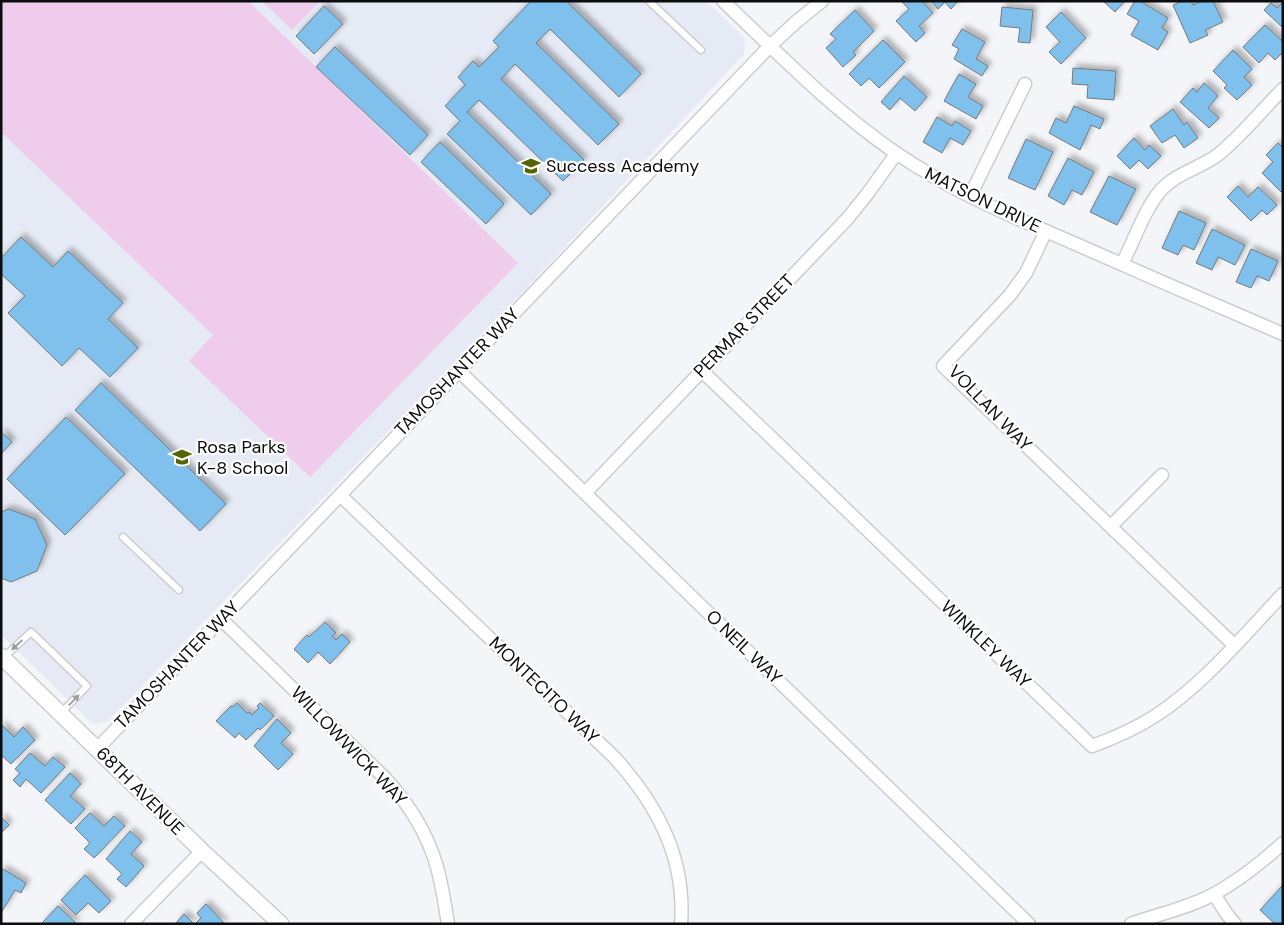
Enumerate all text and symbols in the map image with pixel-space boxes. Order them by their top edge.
place label: Success Academy [546,154,699,178]
school or university icon: Success Academy [520,155,542,177]
street label: MATSON DRIVE [921,161,1045,239]
street label: PERMAR STREET [688,269,800,383]
street label: TAMOSHANTER WAY [389,302,525,441]
street label: VOLLAN WAY [943,360,1038,457]
place label: Rosa Parks K-8 School [197,435,288,480]
school or university icon: Rosa Parks K-8 School [171,446,193,468]
street label: TAMOSHANTER WAY [109,595,245,734]
street label: WINKLEY WAY [936,595,1037,694]
street label: O NEIL WAY [701,605,788,690]
street label: MONTECITO WAY [484,631,605,749]
one-way arrow [11,639,23,651]
street label: WILLOWWICK WAY [286,681,413,811]
one-way arrow [68,694,80,706]
street label: 68TH AVENUE [91,742,189,840]

